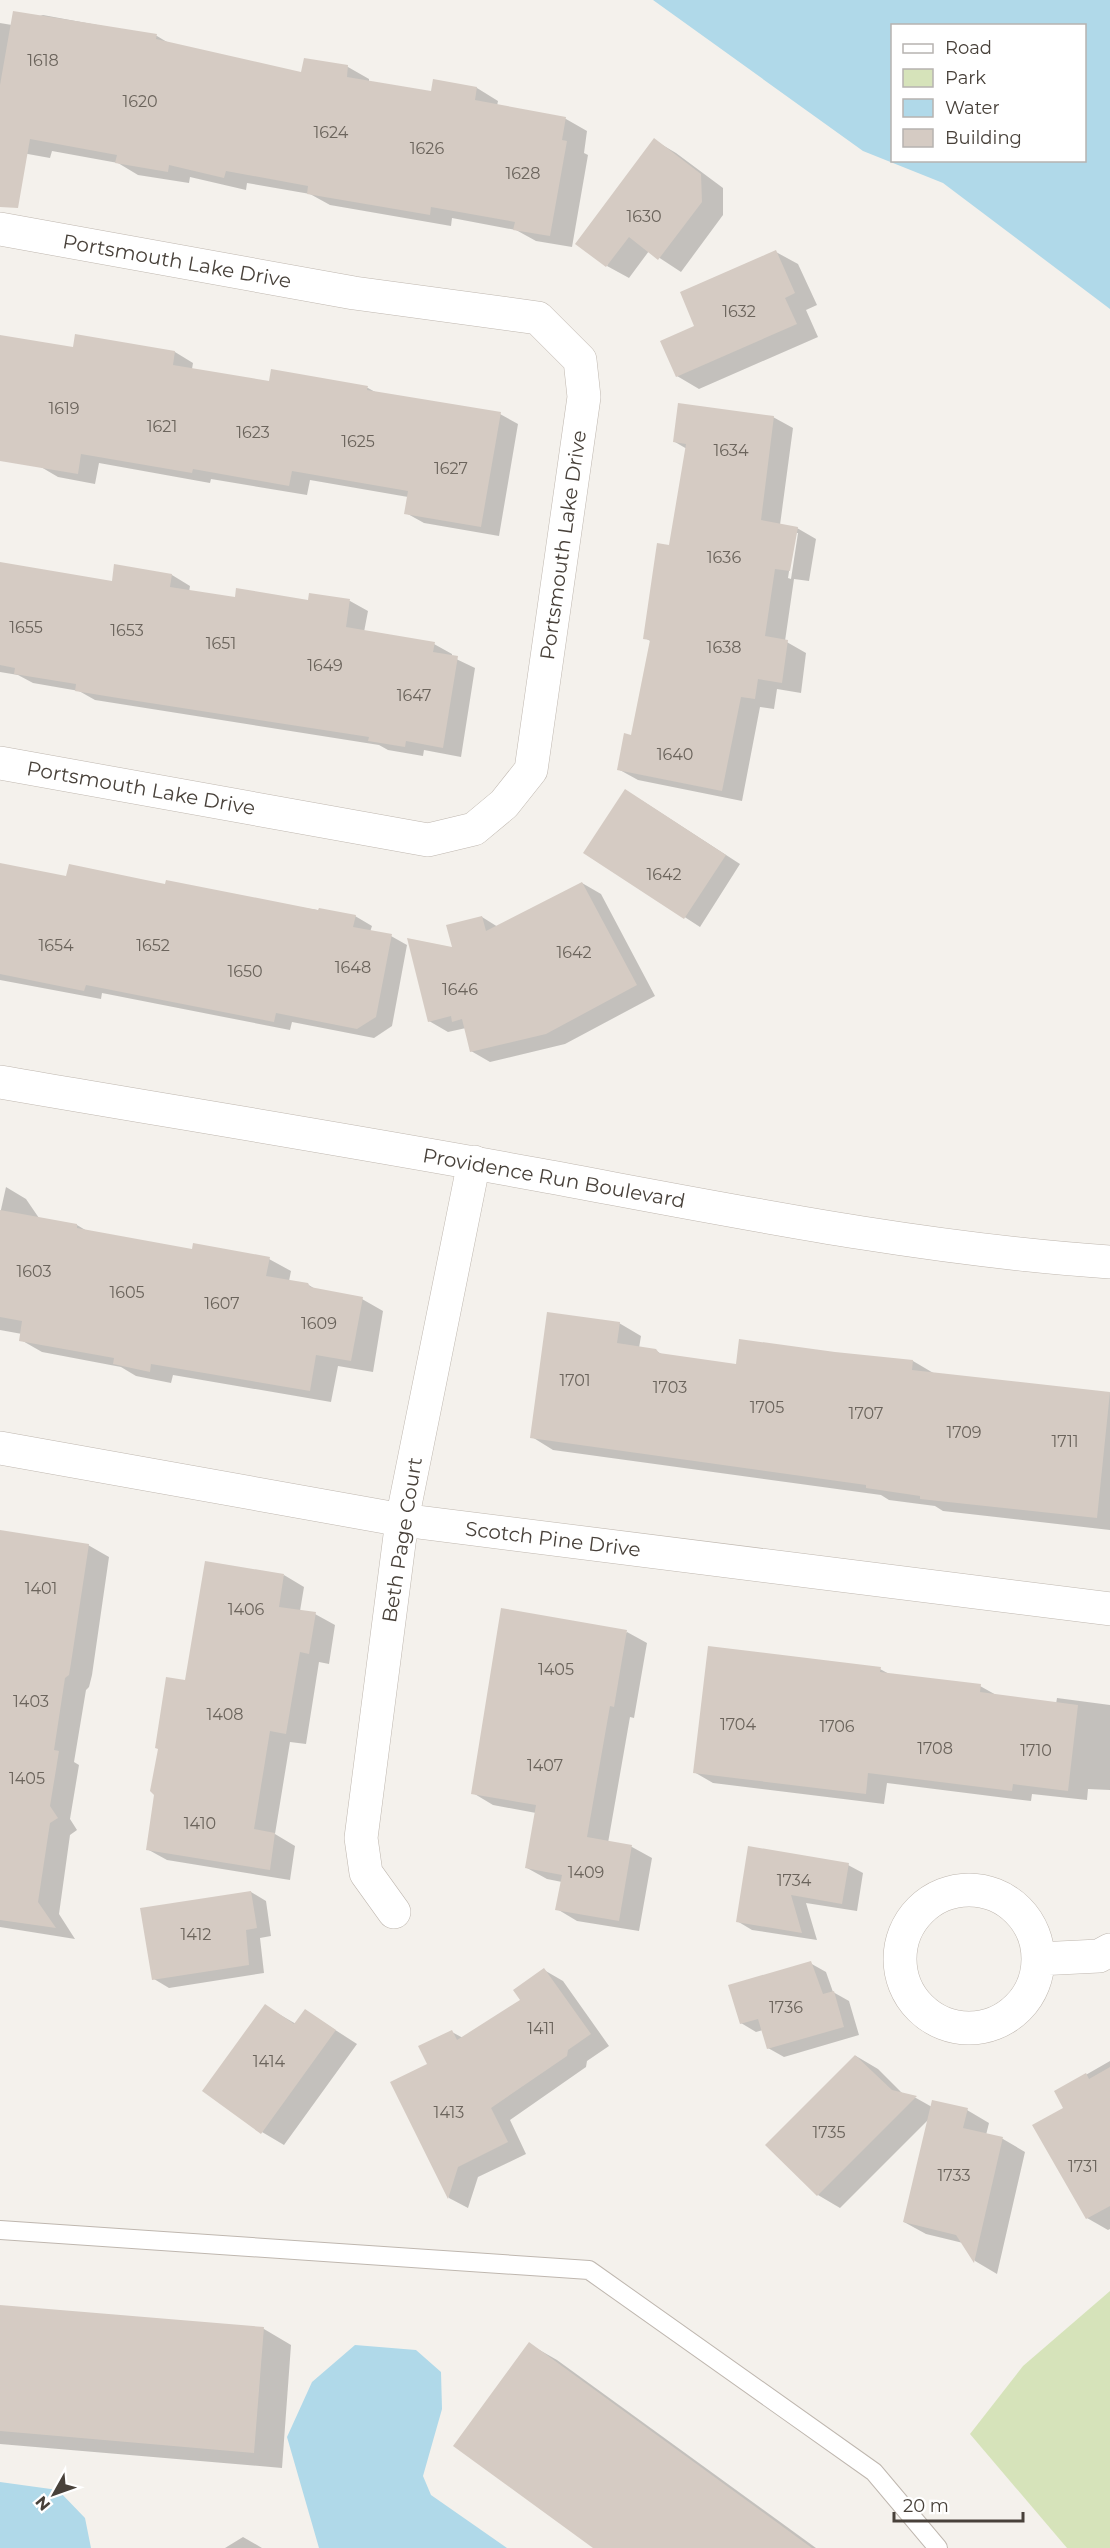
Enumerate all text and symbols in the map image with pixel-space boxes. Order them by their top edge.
legend [891,24,1086,162]
text: Road [945,37,992,59]
house number: 1618 [27,51,59,70]
text: Park [945,67,986,89]
house number: 1620 [122,92,158,111]
text: Water [945,97,1000,119]
house number: 1624 [314,123,349,142]
text: Building [945,127,1022,149]
house number: 1626 [410,139,444,158]
house number: 1628 [506,164,540,183]
house number: 1630 [626,207,662,226]
street label: Portsmouth Lake Drive [61,229,293,293]
house number: 1632 [722,302,756,321]
house number: 1619 [48,399,80,418]
house number: 1621 [147,417,177,436]
house number: 1623 [236,423,270,442]
street label: Portsmouth Lake Drive [535,429,591,661]
house number: 1625 [341,432,375,451]
house number: 1634 [713,441,749,460]
house number: 1627 [434,459,468,478]
house number: 1636 [707,548,741,567]
house number: 1655 [9,618,43,637]
house number: 1653 [110,621,144,640]
house number: 1651 [206,634,236,653]
house number: 1638 [707,638,741,657]
house number: 1649 [307,656,343,675]
house number: 1647 [397,686,431,705]
house number: 1640 [657,745,693,764]
street label: Portsmouth Lake Drive [25,756,257,820]
house number: 1642 [646,865,682,884]
house number: 1654 [38,936,74,955]
house number: 1652 [136,936,170,955]
house number: 1642 [556,943,592,962]
house number: 1648 [335,958,371,977]
house number: 1650 [227,962,263,981]
house number: 1646 [442,980,478,999]
street label: Providence Run Boulevard [421,1143,687,1213]
house number: 1603 [17,1262,51,1281]
house number: 1605 [109,1283,145,1302]
house number: 1607 [204,1294,240,1313]
house number: 1609 [301,1314,337,1333]
house number: 1701 [559,1371,591,1390]
house number: 1703 [653,1378,687,1397]
house number: 1705 [750,1398,784,1417]
house number: 1707 [849,1404,883,1423]
house number: 1709 [946,1423,982,1442]
house number: 1711 [1052,1432,1078,1451]
street label: Beth Page Court [377,1456,427,1624]
street label: Scotch Pine Drive [464,1516,642,1562]
house number: 1401 [25,1579,57,1598]
house number: 1406 [228,1600,265,1619]
house number: 1405 [538,1660,574,1679]
house number: 1403 [13,1692,49,1711]
house number: 1408 [206,1705,244,1724]
house number: 1704 [720,1715,756,1734]
house number: 1706 [819,1717,855,1736]
house number: 1708 [917,1739,953,1758]
house number: 1710 [1020,1741,1052,1760]
house number: 1407 [527,1756,563,1775]
house number: 1405 [9,1769,45,1788]
house number: 1410 [184,1814,216,1833]
house number: 1409 [568,1863,604,1882]
house number: 1734 [777,1871,812,1890]
house number: 1412 [181,1925,211,1944]
house number: 1736 [769,1998,803,2017]
house number: 1411 [527,2019,555,2038]
house number: 1414 [253,2052,286,2071]
house number: 1413 [434,2103,464,2122]
house number: 1735 [813,2123,845,2142]
house number: 1731 [1068,2157,1098,2176]
house number: 1733 [937,2166,971,2185]
north arrow [24,2464,84,2524]
scale bar [894,2485,1023,2523]
text: N [31,2492,54,2514]
text: 20 m [903,2495,949,2517]

